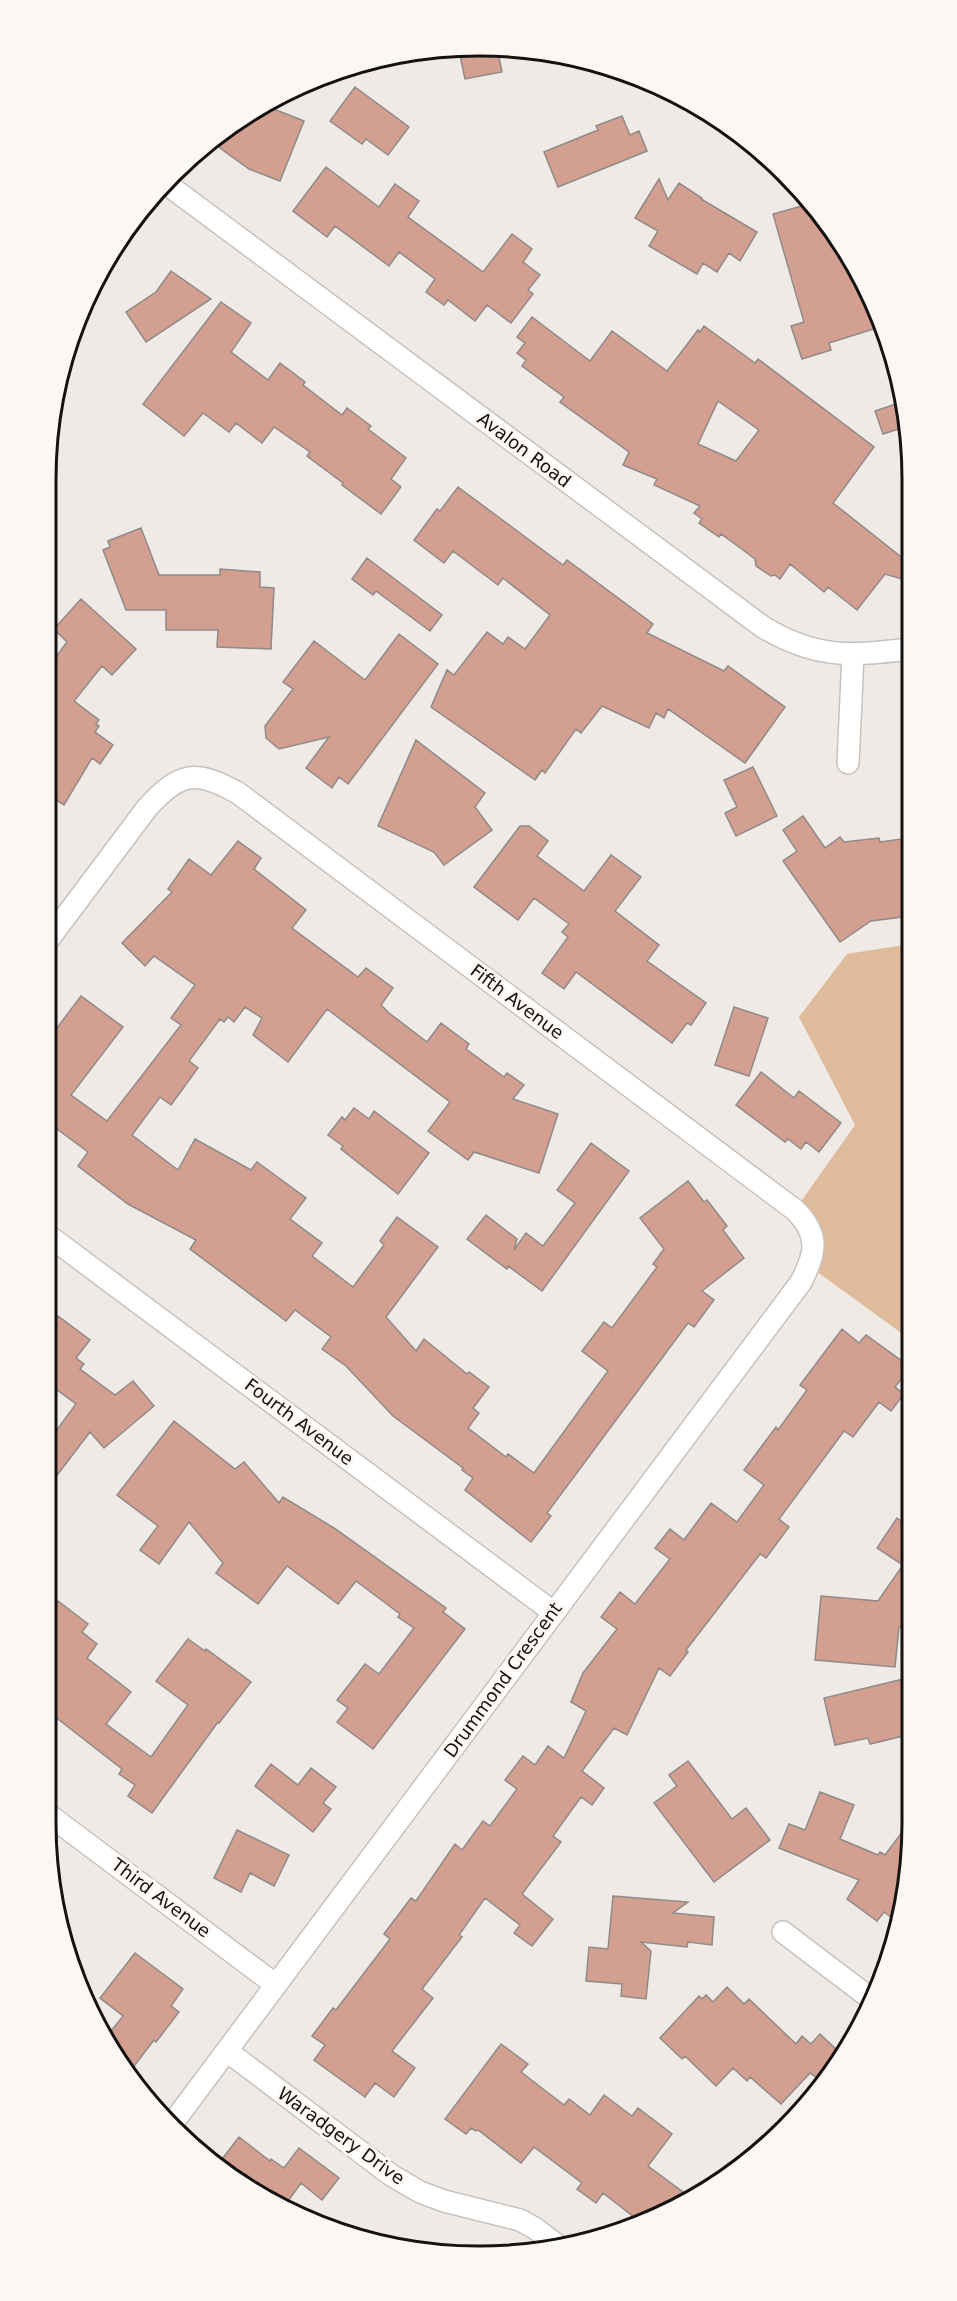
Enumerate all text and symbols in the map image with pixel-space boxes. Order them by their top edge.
street label: Avalon Road [474,408,575,491]
street label: Fifth Avenue [467,960,568,1043]
street label: Fourth Avenue [241,1374,358,1469]
street label: Drummond Crescent [439,1598,566,1761]
street label: Third Avenue [107,1853,215,1942]
street label: Waradgery Drive [274,2082,409,2189]

